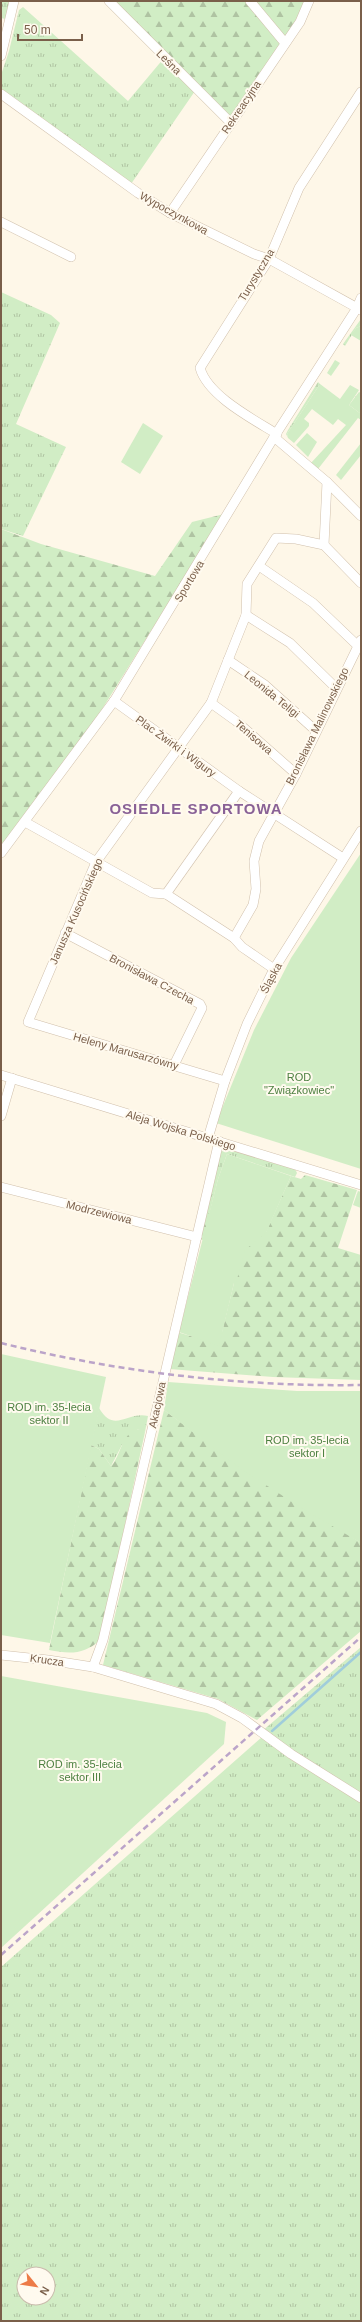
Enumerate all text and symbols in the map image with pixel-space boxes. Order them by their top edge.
scale bar [18,16,82,42]
text: 50 m [24,23,51,37]
street label: Leśna [154,47,184,77]
street label: Rekreacyjna [219,78,264,136]
street label: Wypoczynkowa [138,189,211,237]
street label: Turystyczna [236,246,277,303]
street label: Sportowa [172,557,207,604]
street label: Bronisława Malinowskiego [283,665,351,787]
street label: Leonida Teligi [242,668,302,720]
street label: Plac Żwirki i Wigury [134,713,219,779]
street label: Tenisowa [233,717,276,757]
district label: OSIEDLE SPORTOWA [109,800,283,817]
street label: Janusza Kusocińskiego [47,856,105,966]
street label: Bronisława Czecha [108,952,197,1007]
street label: Śląska [258,960,284,995]
street label: Heleny Marusarzówny [72,1030,180,1072]
park label: ROD "Związkowiec" [264,1071,334,1096]
street label: Aleja Wojska Polskiego [125,1108,237,1152]
street label: Modrzewiowa [65,1198,134,1226]
street label: Akacjowa [146,1380,168,1429]
park label: ROD im. 35-lecia sektor II [7,1401,92,1426]
park label: ROD im. 35-lecia sektor I [265,1434,350,1459]
street label: Krucza [29,1652,66,1668]
park label: ROD im. 35-lecia sektor III [38,1758,123,1783]
north arrow [16,2266,56,2306]
text: N [37,2285,52,2297]

